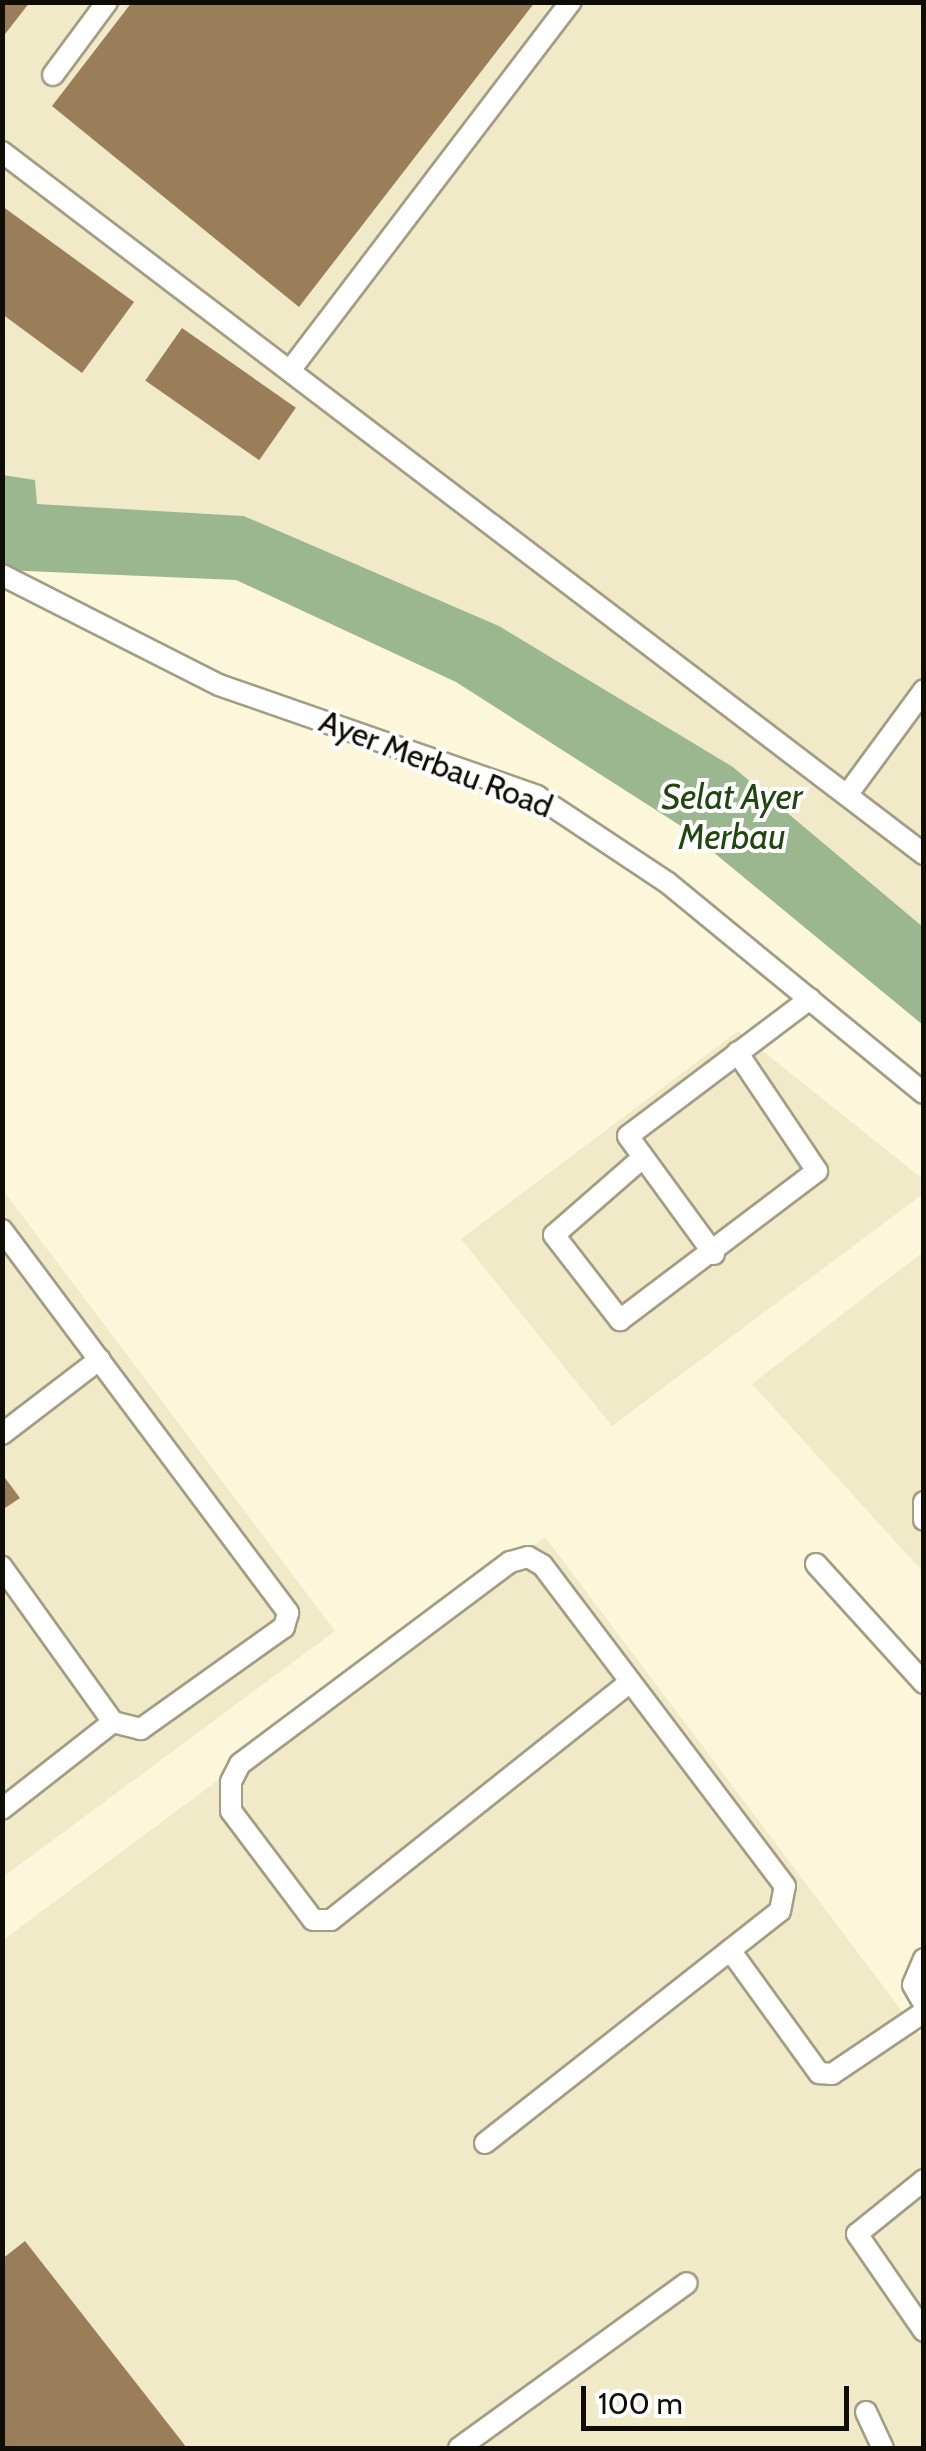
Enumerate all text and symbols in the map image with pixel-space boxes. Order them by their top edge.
street label: Ayer Merbau Road [314,702,558,826]
water label: Selat Ayer Merbau [661,776,803,858]
scale bar [586,2366,854,2428]
text: 100 m [598,2385,683,2422]

